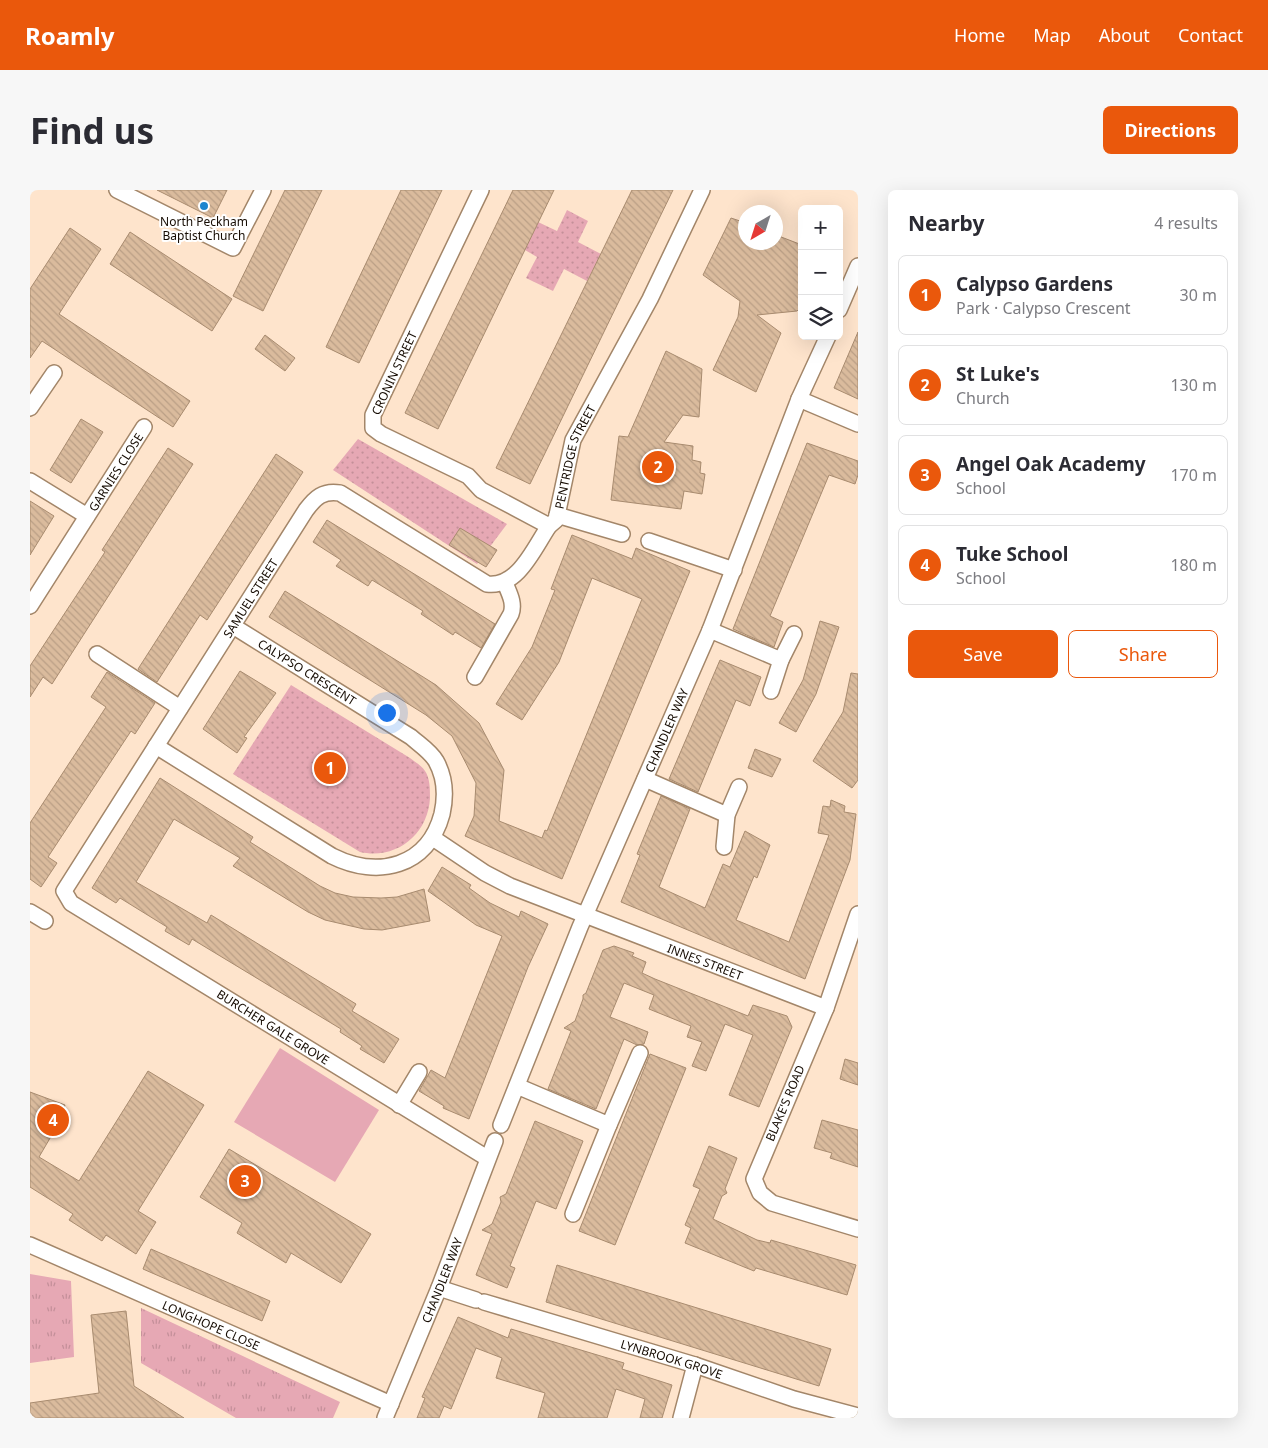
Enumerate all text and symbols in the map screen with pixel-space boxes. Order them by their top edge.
text: Roamly [25,19,114,52]
text: Home [954,23,1005,47]
text: Map [1033,23,1071,47]
text: About [1099,23,1150,47]
text: Contact [1178,23,1243,47]
button: Directions [1103,106,1238,154]
text: Find us [30,107,154,154]
marker: North Peckham Baptist Church [198,200,210,212]
north arrow [738,205,783,250]
map controls [798,205,843,340]
button: + [798,205,843,250]
text: Nearby [908,209,984,237]
text: 4 results [1154,212,1218,234]
place label: North Peckham Baptist Church [160,213,248,244]
button: − [798,250,843,295]
text: Calypso Gardens [956,271,1113,297]
text: 1 [920,284,930,306]
text: 30 m [1180,284,1217,306]
button: layers [798,295,843,340]
text: Park · Calypso Crescent [956,297,1131,319]
street label: CRONIN STREET [367,328,421,418]
text: St Luke's [956,361,1040,387]
text: 2 [920,374,930,396]
text: 130 m [1170,374,1217,396]
text: Church [956,387,1010,409]
street label: PENTRIDGE STREET [550,401,599,511]
street label: GARNIES CLOSE [84,429,147,514]
pin: 2 [642,448,674,486]
text: Angel Oak Academy [956,451,1146,477]
text: 3 [920,464,930,486]
text: 170 m [1170,464,1217,486]
text: School [956,477,1006,499]
text: Tuke School [956,541,1068,567]
text: 4 [920,554,930,576]
text: 180 m [1170,554,1217,576]
street label: SAMUEL STREET [219,555,282,641]
text: School [956,567,1006,589]
button: Save [908,630,1058,678]
button: Share [1068,630,1218,678]
street label: CALYPSO CRESCENT [255,635,360,709]
street label: CHANDLER WAY [640,685,692,775]
your location [374,700,400,726]
pin: 1 [314,749,346,787]
street label: INNES STREET [665,939,746,984]
street label: BURCHER GALE GROVE [214,985,332,1069]
street label: BLAKE'S ROAD [761,1062,809,1144]
pin: 4 [37,1101,69,1139]
pin: 3 [229,1162,261,1200]
street label: CHANDLER WAY [417,1235,466,1325]
street label: LONGHOPE CLOSE [160,1296,263,1354]
street label: LYNBROOK GROVE [619,1335,725,1382]

